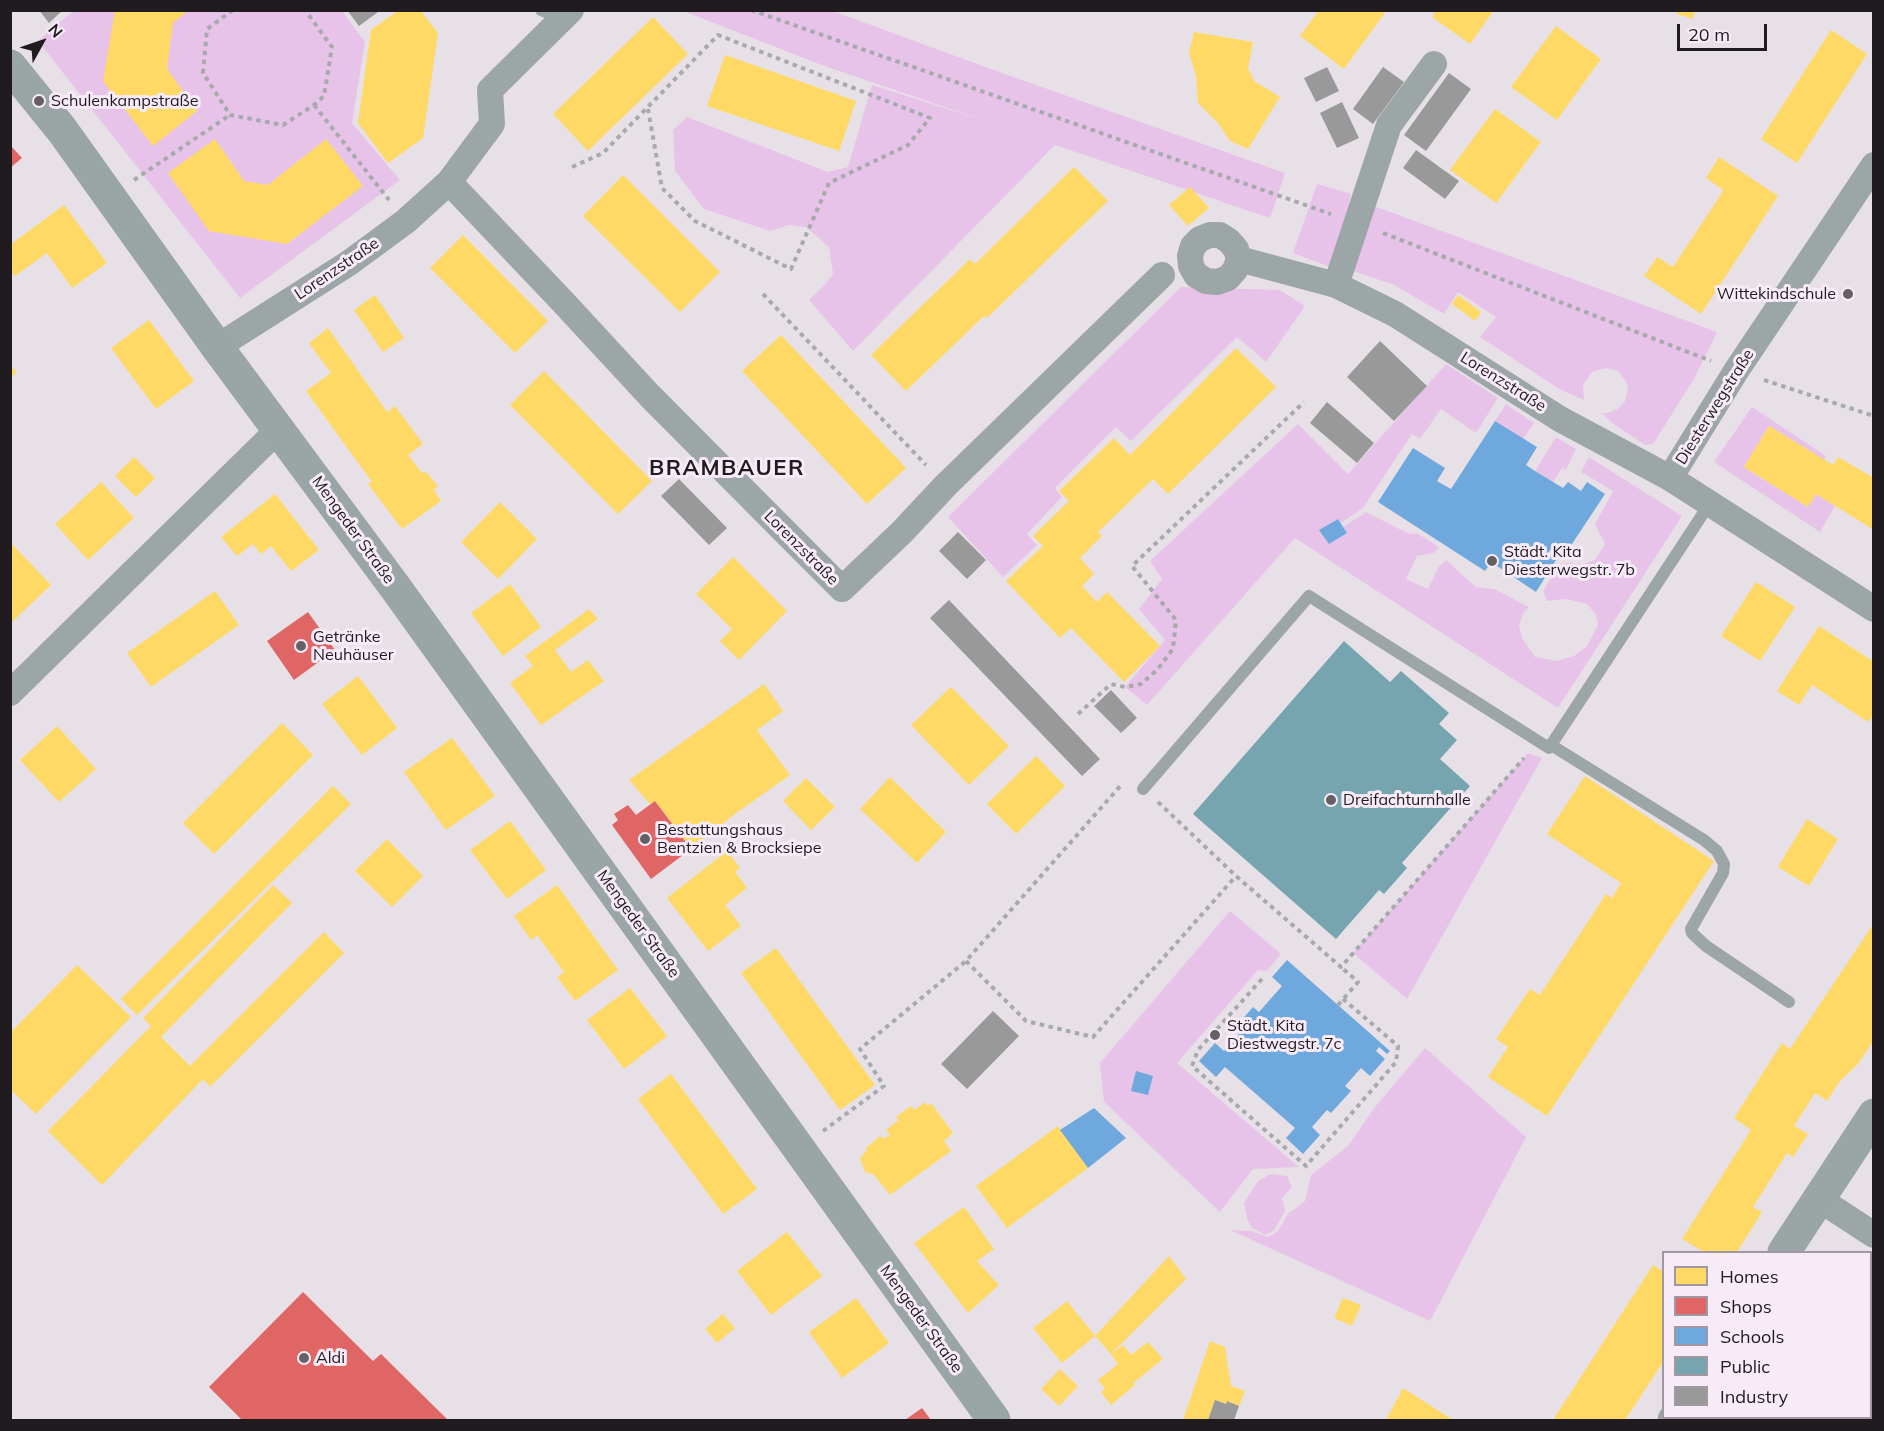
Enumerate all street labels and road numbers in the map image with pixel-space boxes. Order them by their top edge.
street label: Lorenzstraße [291,234,383,304]
street label: Diesterwegstraße [1672,346,1758,468]
street label: Lorenzstraße [1457,348,1549,416]
street label: Mengeder Straße [308,473,398,587]
street label: Lorenzstraße [760,507,842,589]
street label: Mengeder Straße [593,867,683,981]
street label: Mengeder Straße [876,1262,966,1376]

